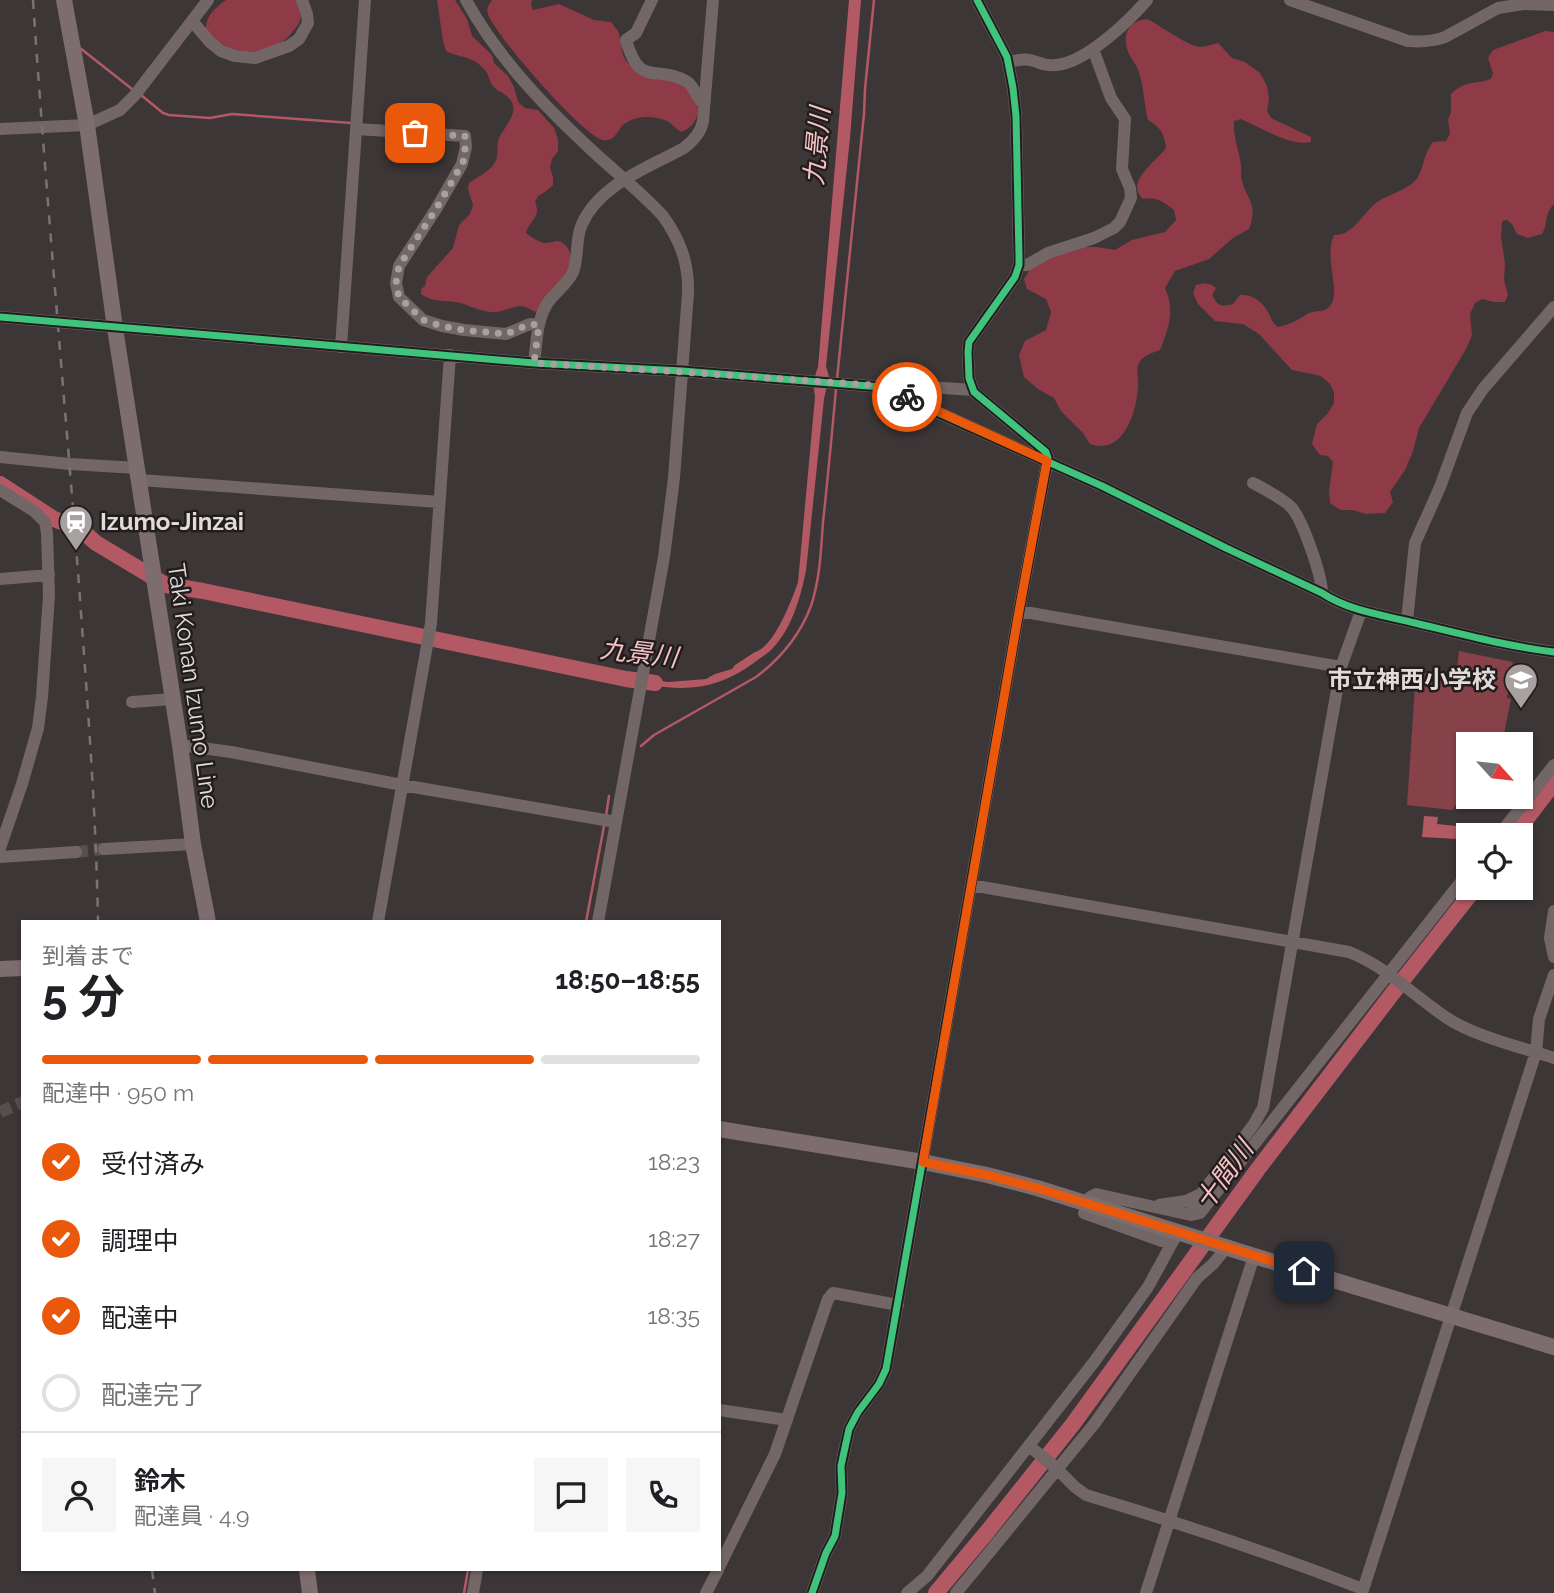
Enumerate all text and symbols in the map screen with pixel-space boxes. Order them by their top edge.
pin [385,103,445,163]
water label: 九景川 [799,103,836,186]
icon: bag [396,114,434,152]
courier [872,362,942,432]
icon: bike [888,378,926,416]
station icon: Izumo-Jinzai [57,503,95,552]
place label: Izumo-Jinzai [100,507,244,536]
street label: Taki Konan Izumo Line [162,562,225,810]
water label: 九景川 [598,633,683,673]
school or university icon: 市立神西小学校 [1502,661,1540,710]
place label: 市立神西小学校 [1328,665,1496,694]
north arrow [1456,732,1533,808]
map controls [1456,732,1533,900]
button: locate [1456,823,1533,900]
text: 到着まで [42,942,134,969]
text: 18:50–18:55 [555,965,700,995]
text: 5 分 [42,970,125,1024]
text: 配達中 · 950 m [42,1079,194,1106]
water label: 十間川 [1189,1132,1261,1215]
icon: check [42,1143,80,1181]
text: 18:23 [648,1148,700,1175]
text: 受付済み [101,1149,205,1179]
icon: check [42,1220,80,1258]
text: 18:27 [648,1225,700,1252]
text: 調理中 [101,1226,179,1256]
pin [1274,1241,1334,1301]
icon: home [1285,1252,1323,1290]
icon: check [42,1297,80,1335]
text: 18:35 [647,1302,700,1329]
text: 配達中 [101,1303,179,1333]
text: 配達完了 [101,1380,205,1410]
button: person [42,1458,116,1532]
button: chat [534,1458,608,1532]
button: phone [626,1458,700,1532]
text: 鈴木 [134,1466,186,1496]
text: 配達員 · 4.9 [134,1502,249,1529]

